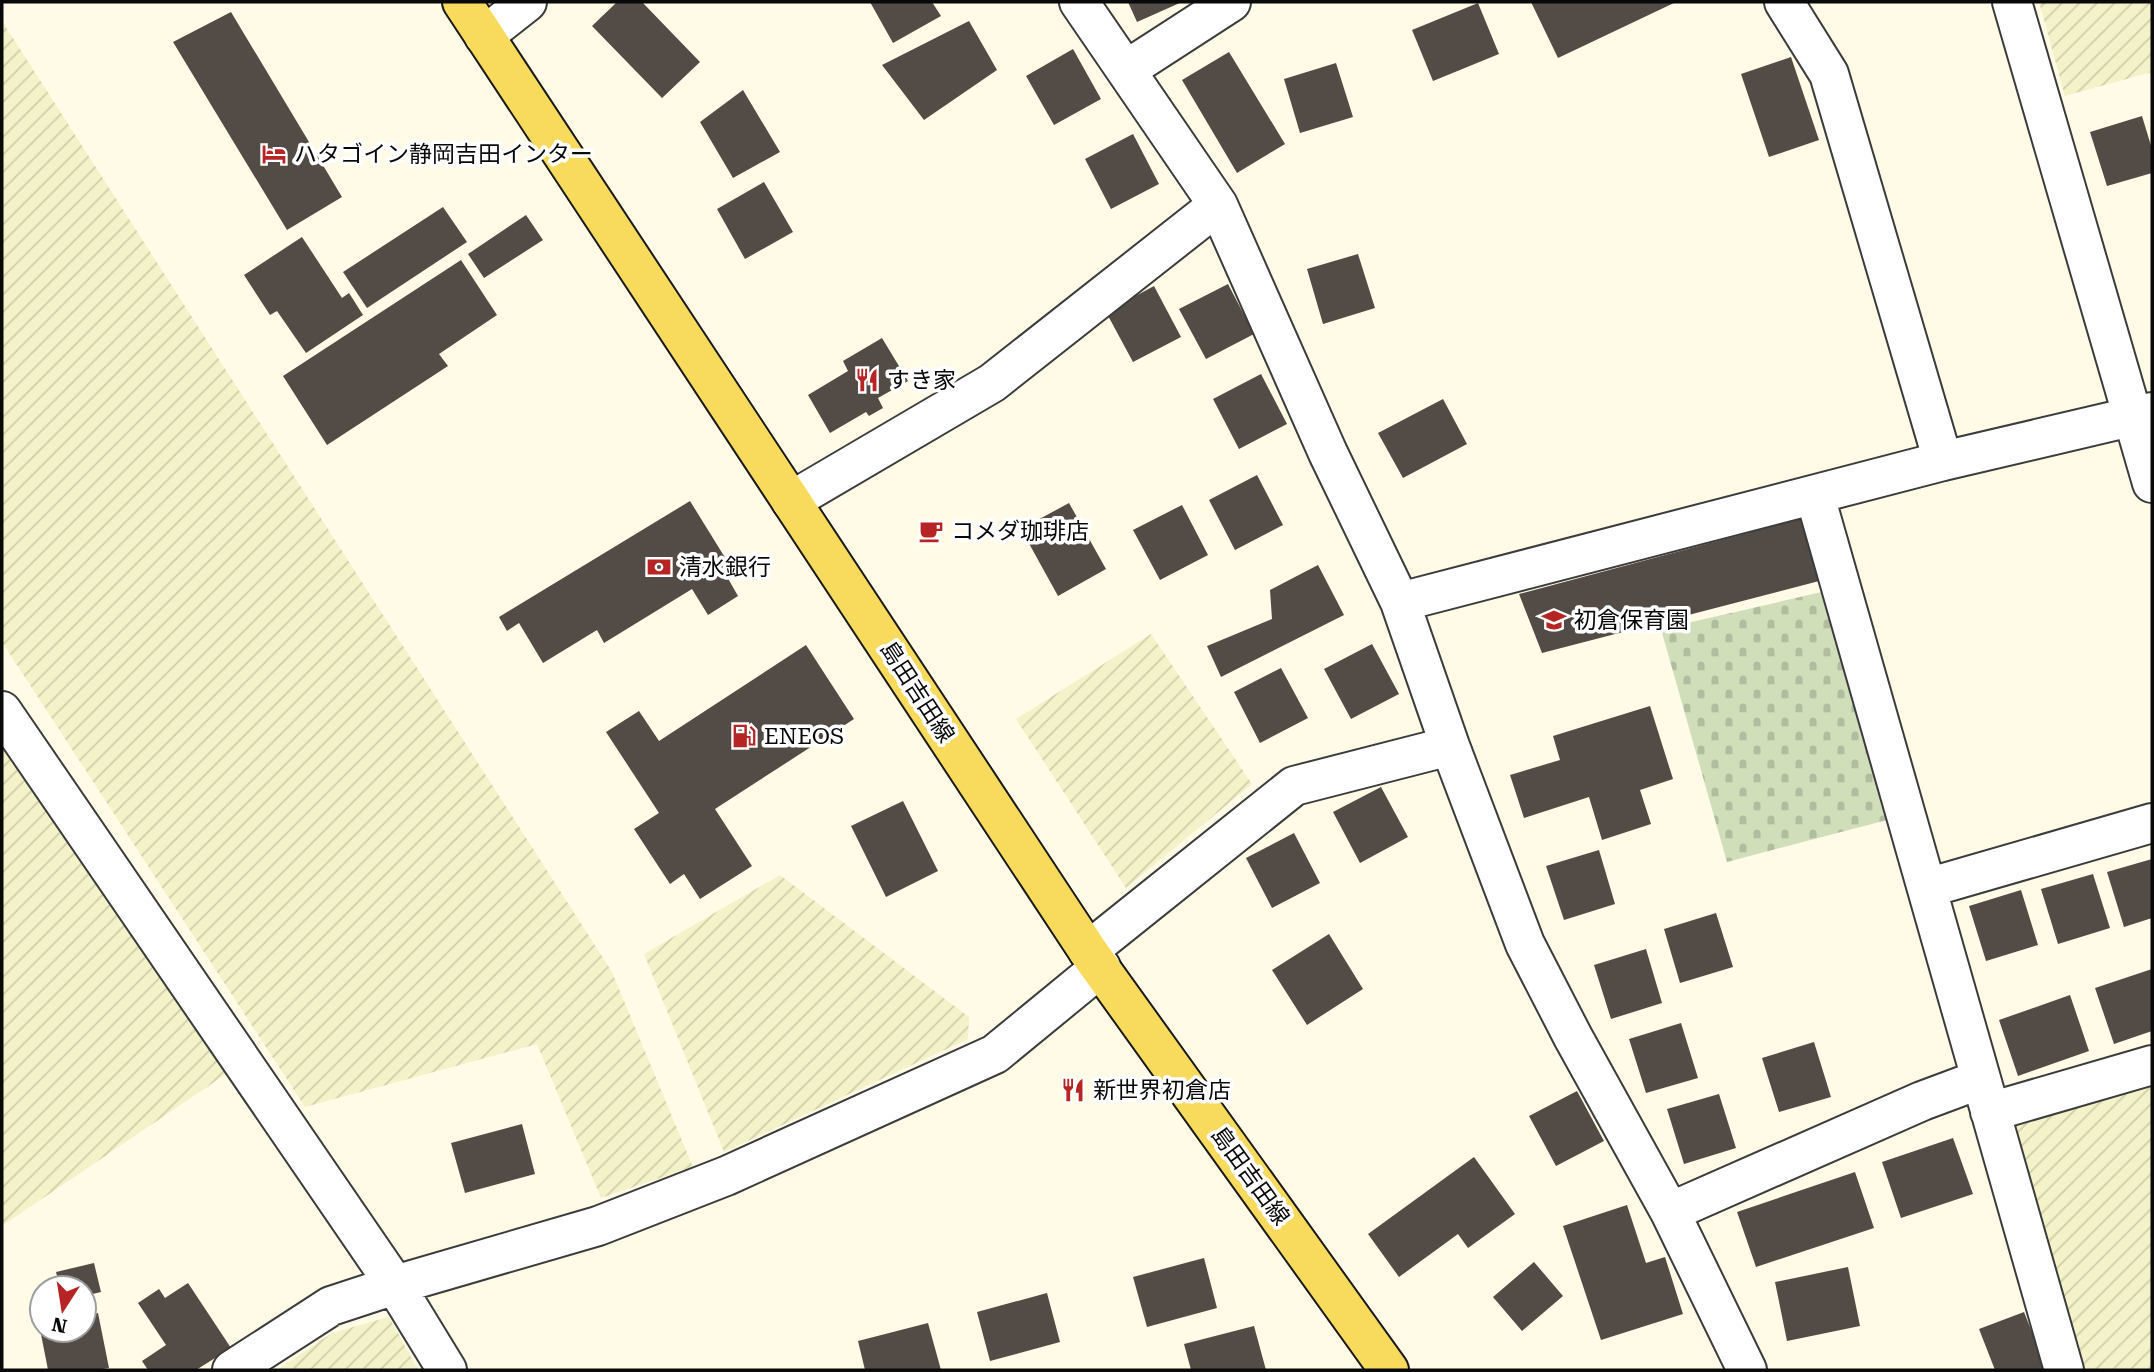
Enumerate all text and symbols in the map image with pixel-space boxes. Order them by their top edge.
hotel icon: ハタゴイン静岡吉田インター [260,140,288,168]
place label: ハタゴイン静岡吉田インター [294,141,593,168]
restaurant icon: すき家 [853,366,881,394]
place label: すき家 [887,367,956,394]
cafe icon: コメダ珈琲店 [917,517,945,545]
place label: コメダ珈琲店 [951,518,1089,545]
bank icon: 清水銀行 [645,553,673,581]
place label: 清水銀行 [679,554,771,581]
school or university icon: 初倉保育園 [1540,606,1568,634]
place label: 初倉保育園 [1574,607,1689,634]
street label: 島田吉田線 [874,636,960,748]
fuel station icon: ENEOS [730,722,758,750]
place label: ENEOS [764,723,844,750]
restaurant icon: 新世界初倉店 [1059,1076,1087,1104]
place label: 新世界初倉店 [1093,1077,1231,1104]
street label: 島田吉田線 [1205,1122,1295,1230]
north arrow [28,1274,98,1344]
text: N [50,1312,69,1338]

